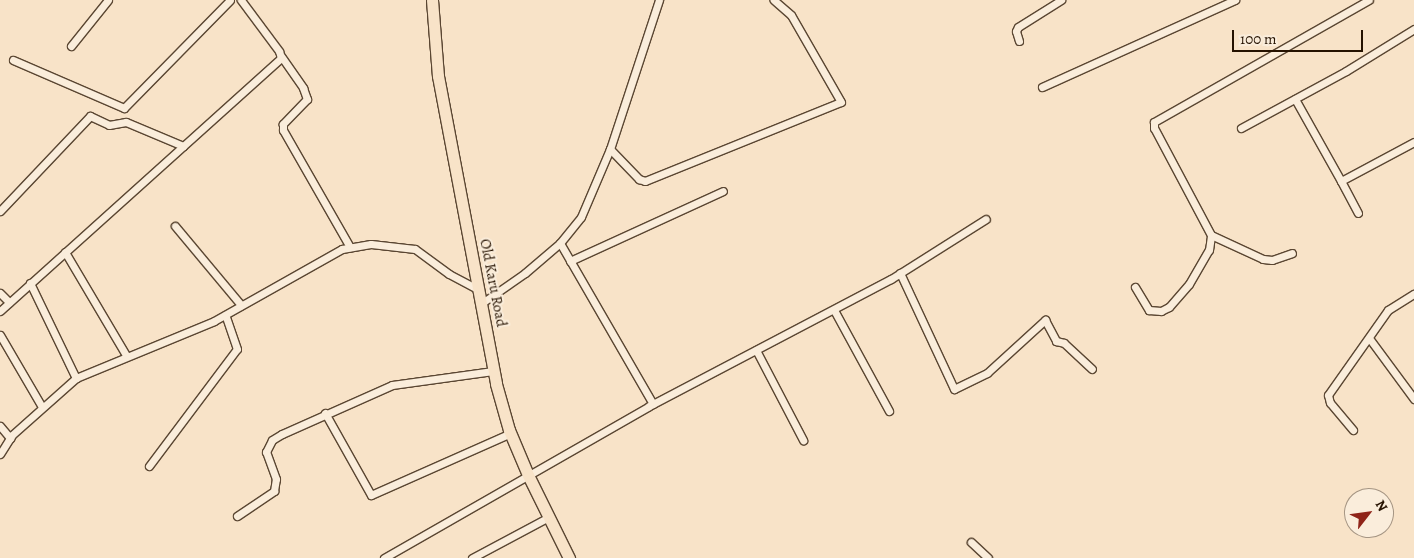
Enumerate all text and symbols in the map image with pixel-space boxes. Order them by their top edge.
scale bar [1234,20,1365,52]
text: 100 m [1240,29,1277,49]
street label: Old Karu Road [476,237,510,329]
north arrow [1344,488,1394,538]
text: N [1371,497,1392,515]

